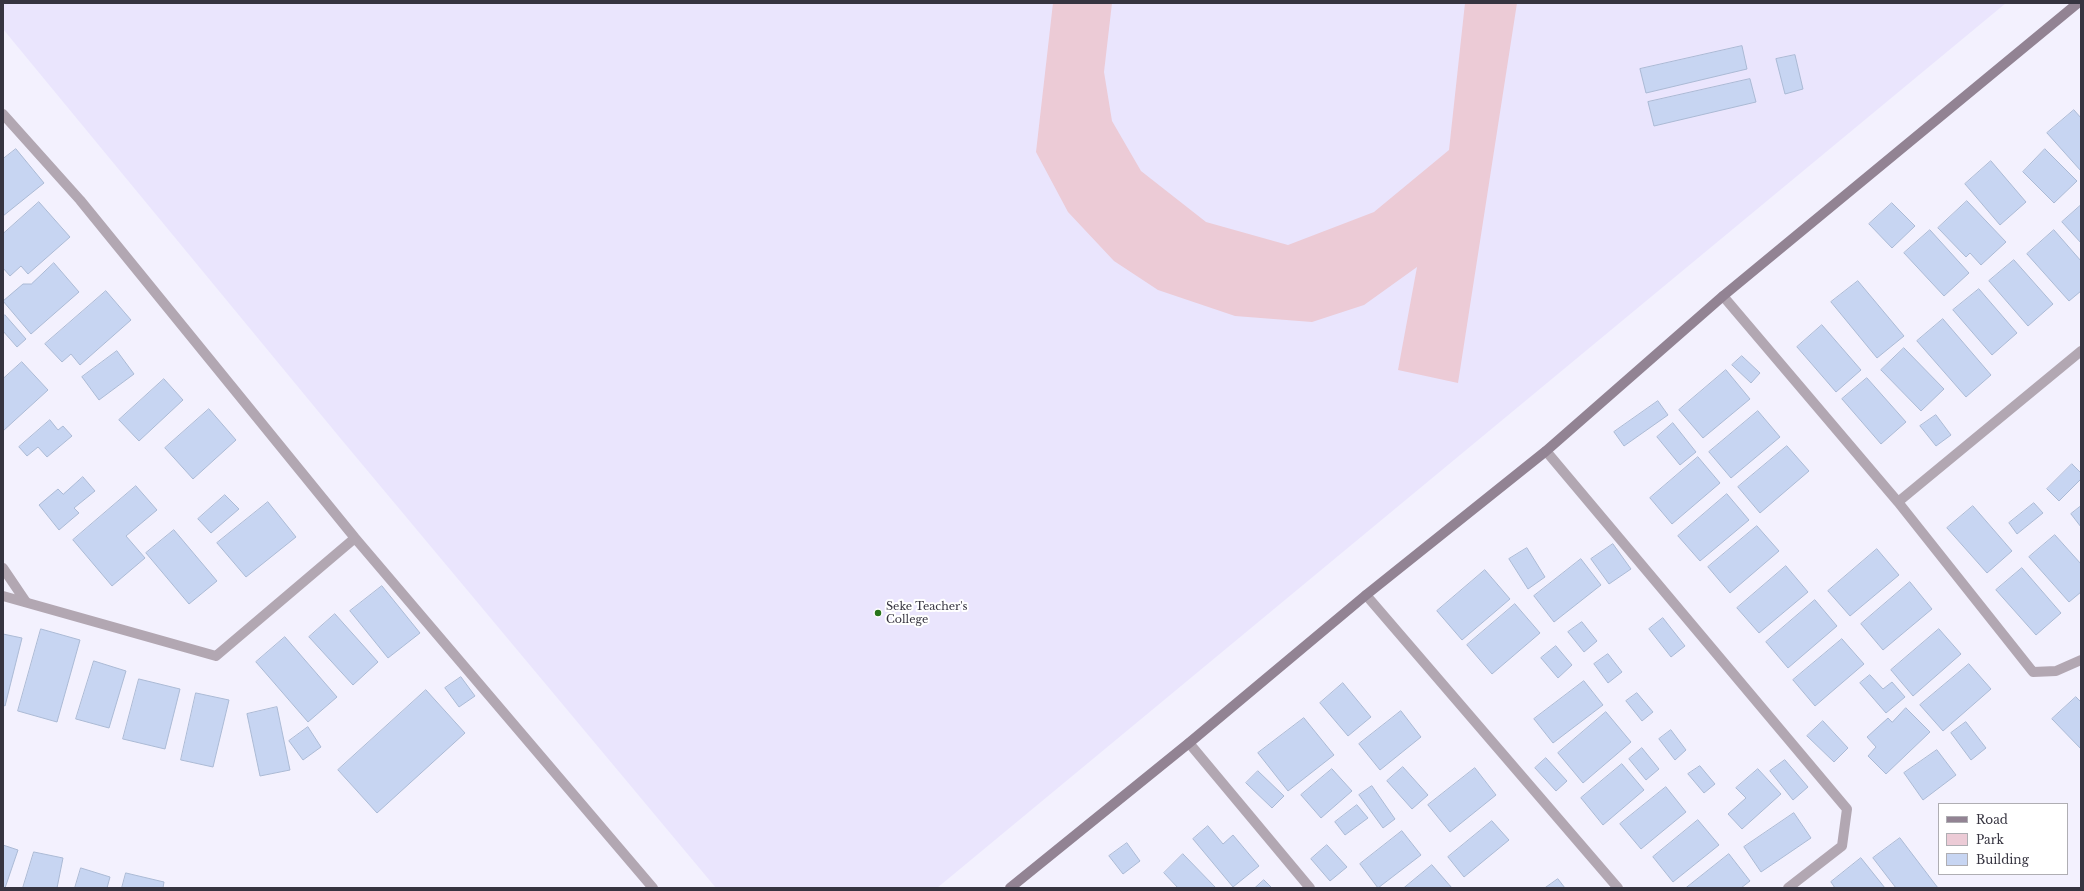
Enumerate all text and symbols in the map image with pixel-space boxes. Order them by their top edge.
place label: Seke Teacher's College [886,600,968,626]
marker: Seke Teacher's College [873,608,883,618]
legend [1938,803,2068,875]
text: Road [1976,812,2008,827]
text: Park [1976,832,2004,847]
text: Building [1976,852,2029,867]

